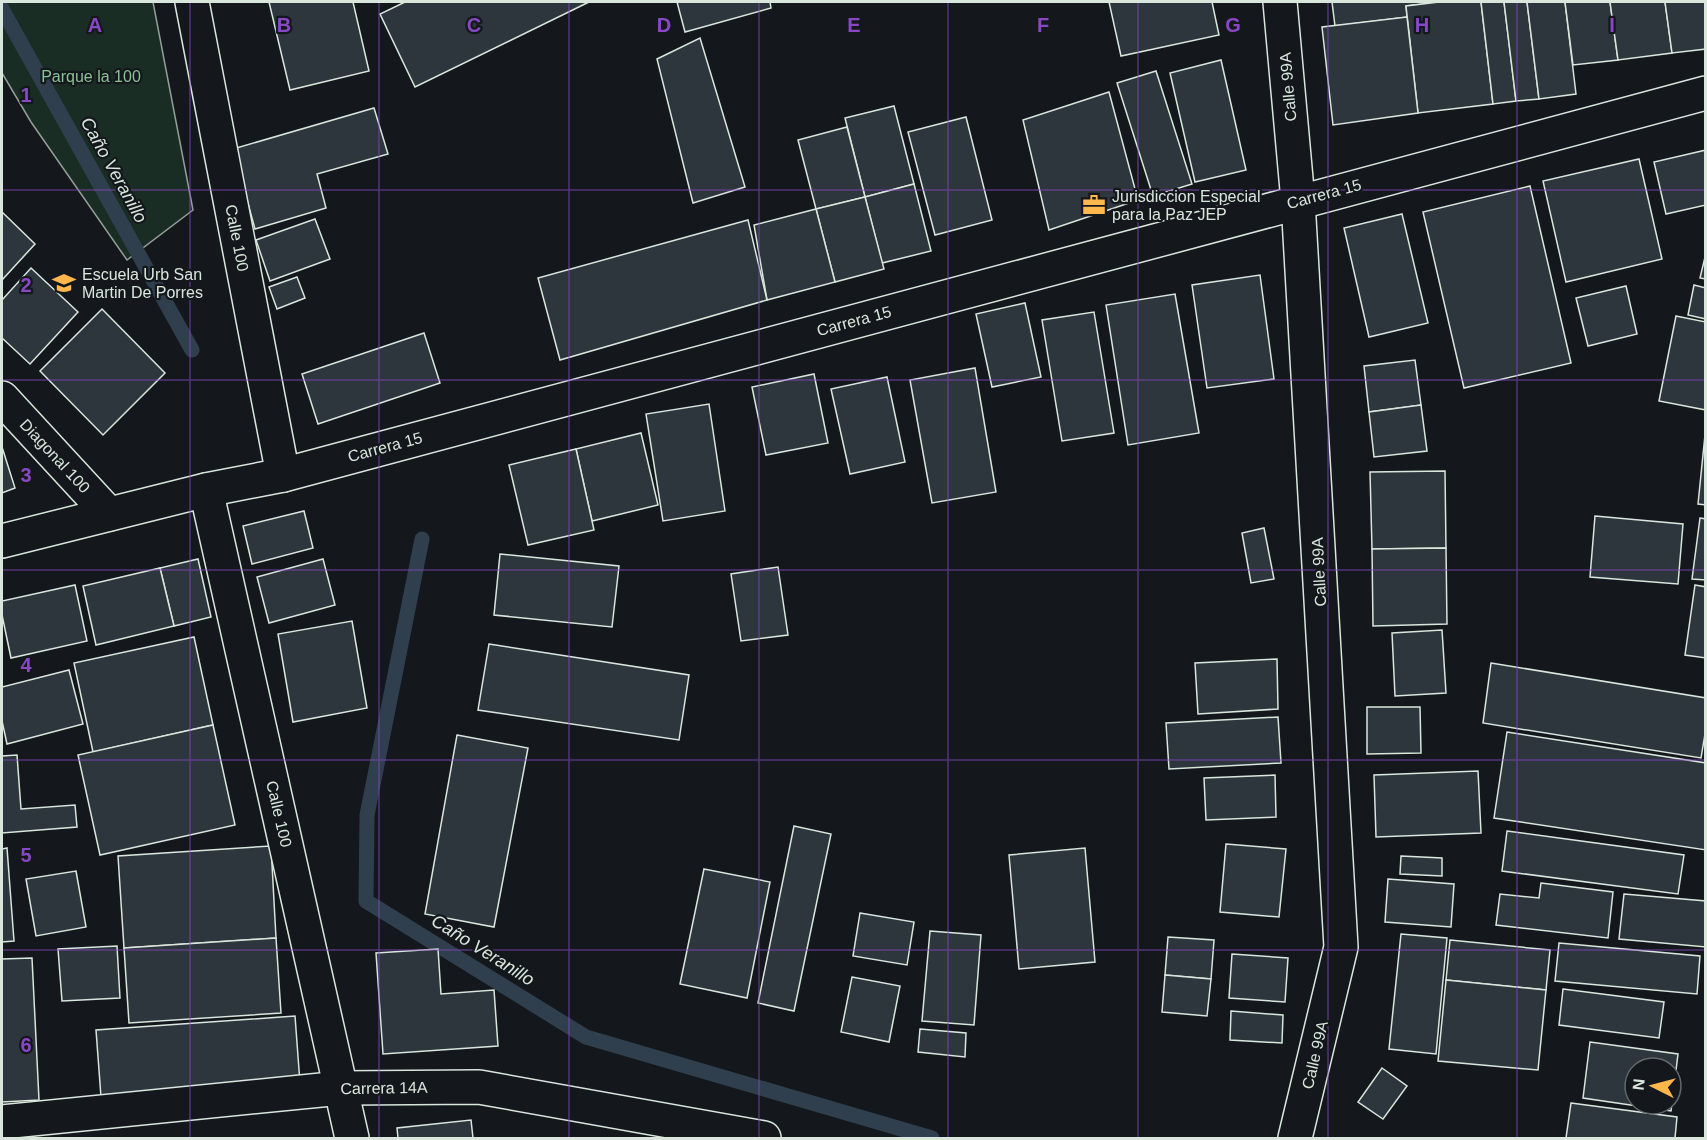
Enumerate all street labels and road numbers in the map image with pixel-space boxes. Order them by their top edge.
street label: Calle 99A [1276,51,1299,122]
street label: Carrera 15 [1285,176,1363,212]
street label: Calle 100 [222,203,252,273]
street label: Carrera 15 [815,303,893,339]
street label: Diagonal 100 [17,416,93,496]
street label: Carrera 15 [346,429,424,465]
street label: Calle 99A [1309,537,1329,607]
street label: Calle 100 [263,779,295,849]
street label: Calle 99A [1299,1019,1331,1091]
street label: Carrera 14A [340,1079,428,1097]

